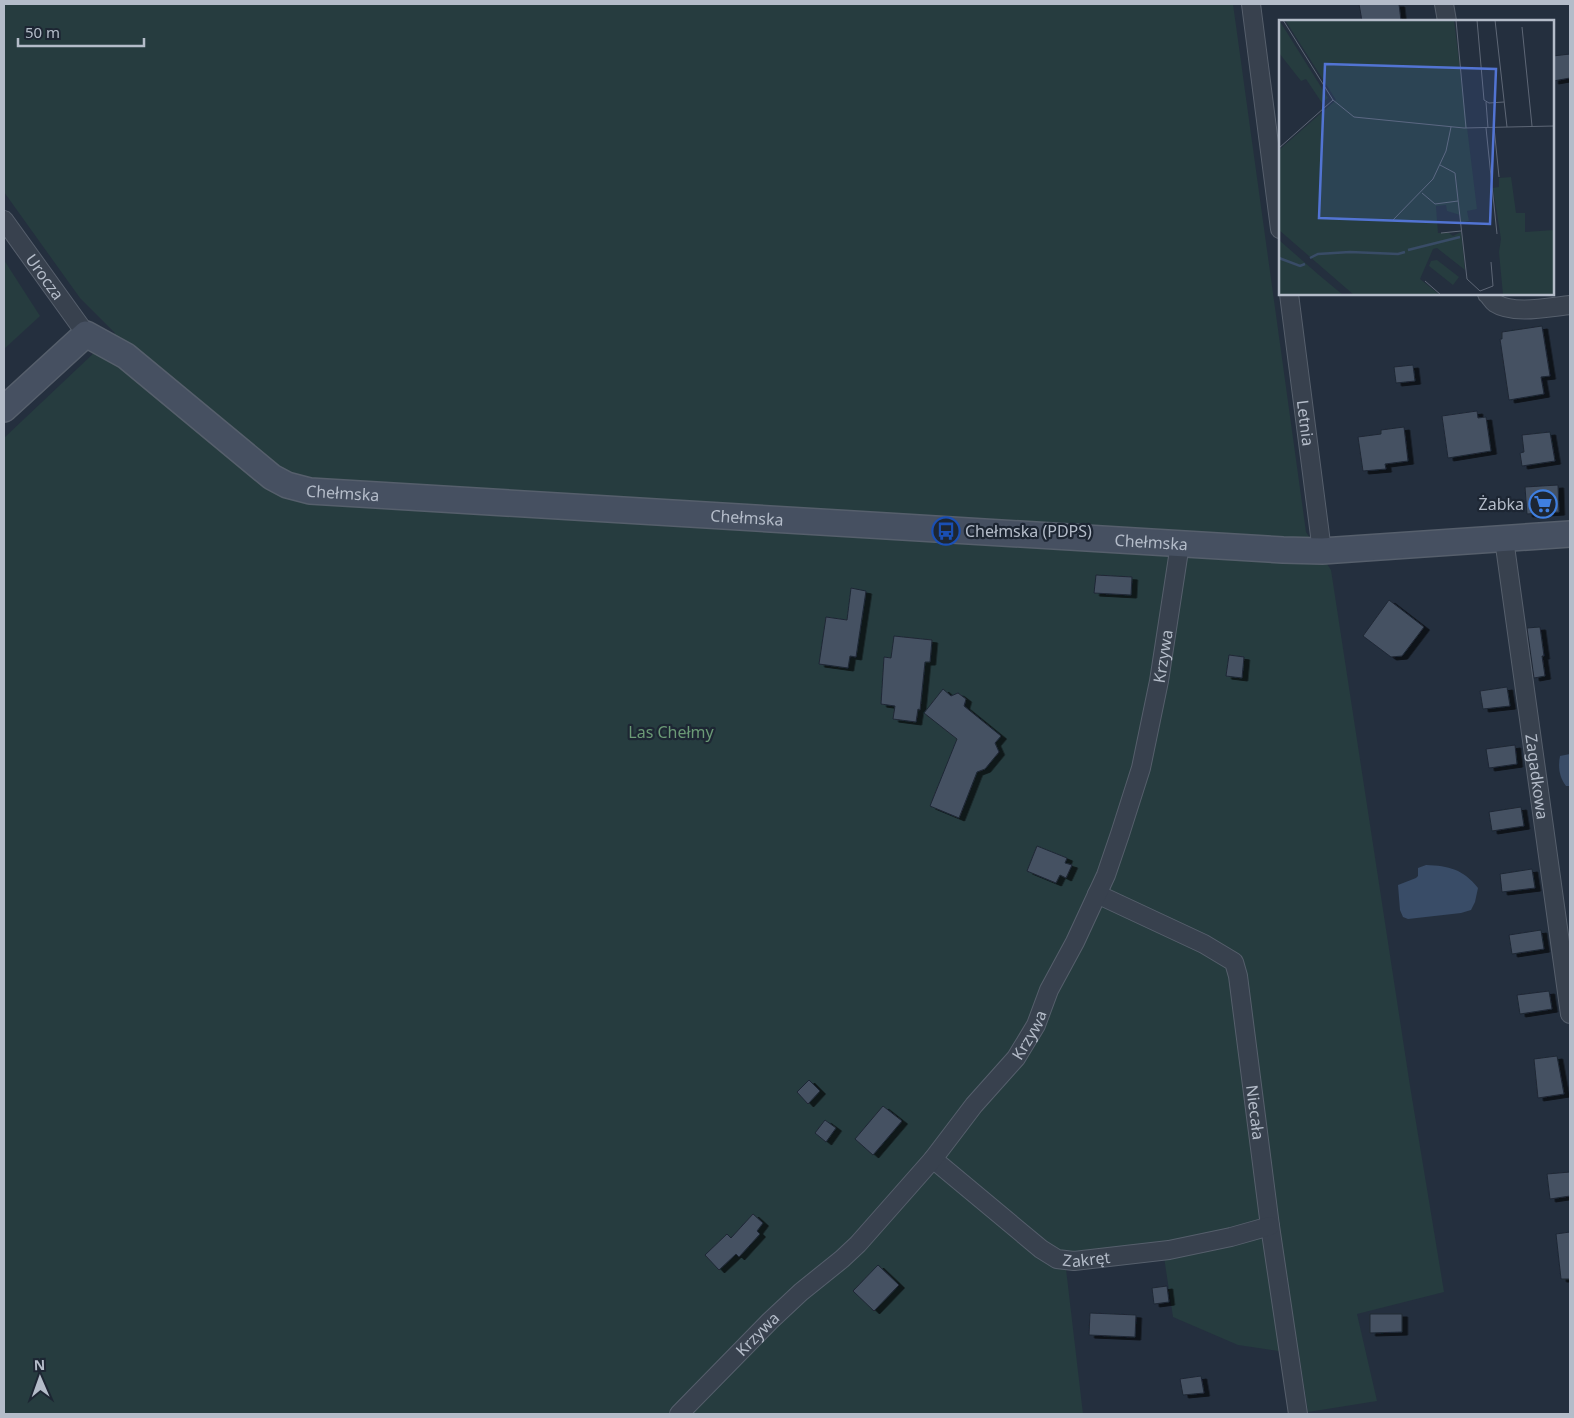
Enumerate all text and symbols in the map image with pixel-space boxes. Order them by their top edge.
scale bar [18,15,144,47]
inset map [1279,20,1554,295]
text: 50 m [25,22,60,42]
street label: Urocza [21,249,69,304]
street label: Letnia [1292,399,1319,447]
street label: Chełmska [305,480,380,506]
supermarket icon: Żabka [1528,489,1558,519]
place label: Żabka [1479,493,1524,515]
street label: Chełmska [710,504,784,531]
bus stop icon: Chełmska (PDPS) [931,516,961,546]
place label: Chełmska (PDPS) [965,520,1092,542]
street label: Chełmska [1114,529,1189,555]
street label: Krzywa [1148,628,1178,685]
park label: Las Chełmy [628,721,715,743]
street label: Zagadkowa [1520,732,1554,821]
street label: Krzywa [1006,1007,1052,1064]
street label: Niecała [1241,1083,1270,1141]
street label: Zakręt [1061,1246,1112,1272]
street label: Krzywa [731,1307,784,1361]
north arrow [15,1353,65,1403]
text: N [34,1355,46,1374]

